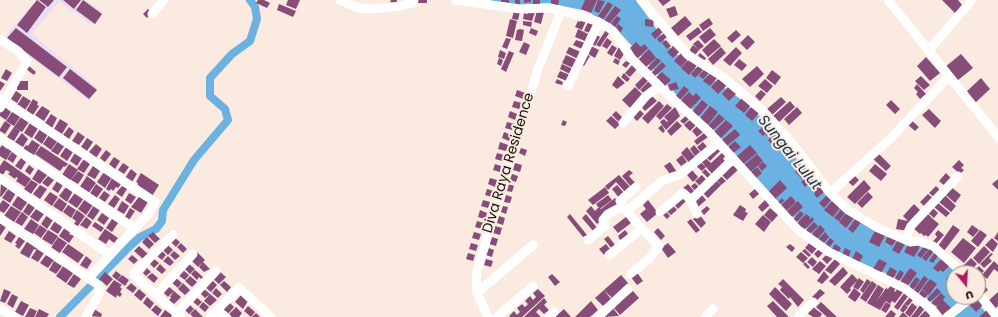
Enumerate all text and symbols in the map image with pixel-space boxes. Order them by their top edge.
street label: Diva Raya Residence [480,91,538,235]
water label: Sungai Lulut [753,112,825,194]
north arrow [946,265,986,305]
text: U [963,287,976,304]

